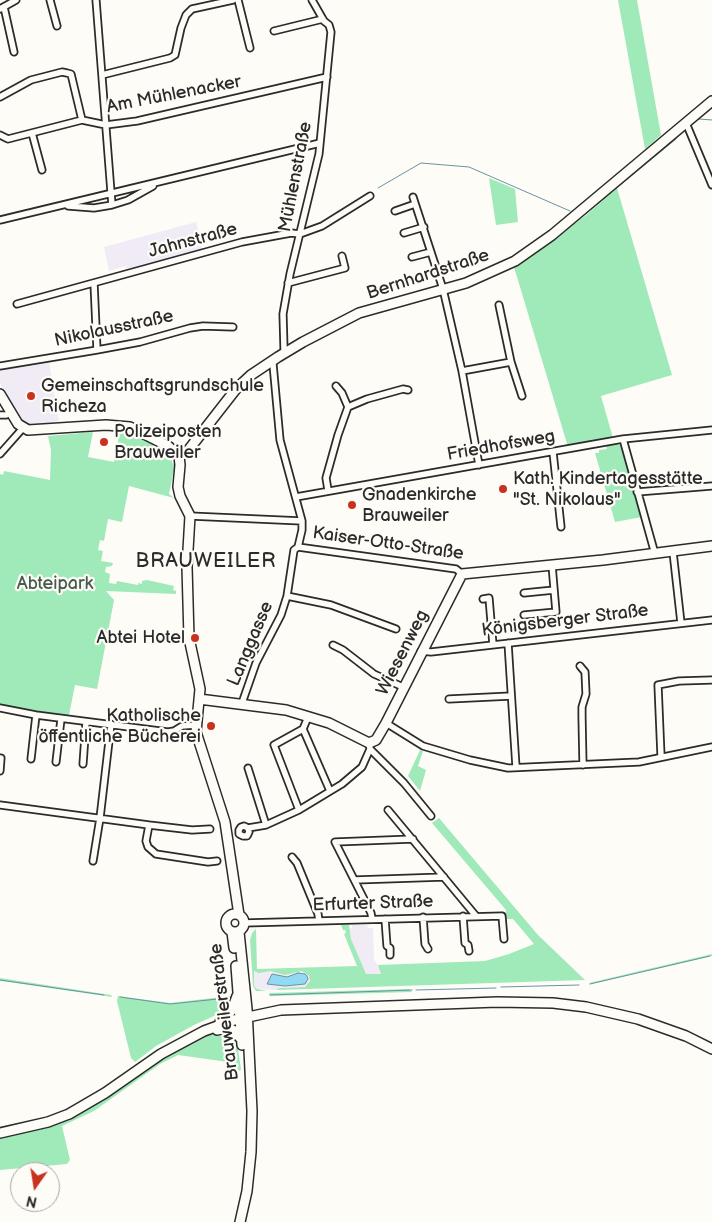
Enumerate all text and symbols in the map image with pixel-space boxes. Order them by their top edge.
street label: Am Mühlenacker [105,71,243,119]
street label: Mühlenstraße [275,120,317,234]
street label: Jahnstraße [146,219,240,263]
street label: Bernhardstraße [364,245,492,305]
street label: Nikolausstraße [53,306,175,352]
place label: Gemeinschaftsgrundschule Richeza [41,375,264,418]
marker: Gemeinschaftsgrundschule Richeza [25,390,37,402]
place label: Polizeiposten Brauweiler [114,421,222,464]
street label: Friedhofsweg [445,426,557,466]
marker: Polizeiposten Brauweiler [98,436,110,448]
place label: Kath. Kindertagesstätte "St. Nikolaus" [513,468,703,510]
marker: Kath. Kindertagesstätte "St. Nikolaus" [497,483,509,495]
place label: Gnadenkirche Brauweiler [362,484,476,526]
marker: Gnadenkirche Brauweiler [346,499,358,511]
street label: Kaiser-Otto-Straße [311,523,465,565]
district label: BRAUWEILER [134,550,278,574]
park label: Abteipark [17,573,93,595]
street label: Langgasse [224,599,278,689]
street label: Königsberger Straße [480,600,650,642]
street label: Wiesenweg [372,607,434,699]
place label: Abtei Hotel [97,627,185,649]
marker: Abtei Hotel [189,632,201,644]
place label: Katholische öffentliche Bücherei [39,705,201,748]
marker: Katholische öffentliche Bücherei [205,720,217,732]
street label: Erfurter Straße [312,891,434,917]
street label: Brauweilerstraße [206,942,244,1082]
north arrow [10,1162,60,1212]
text: N [25,1192,39,1211]

